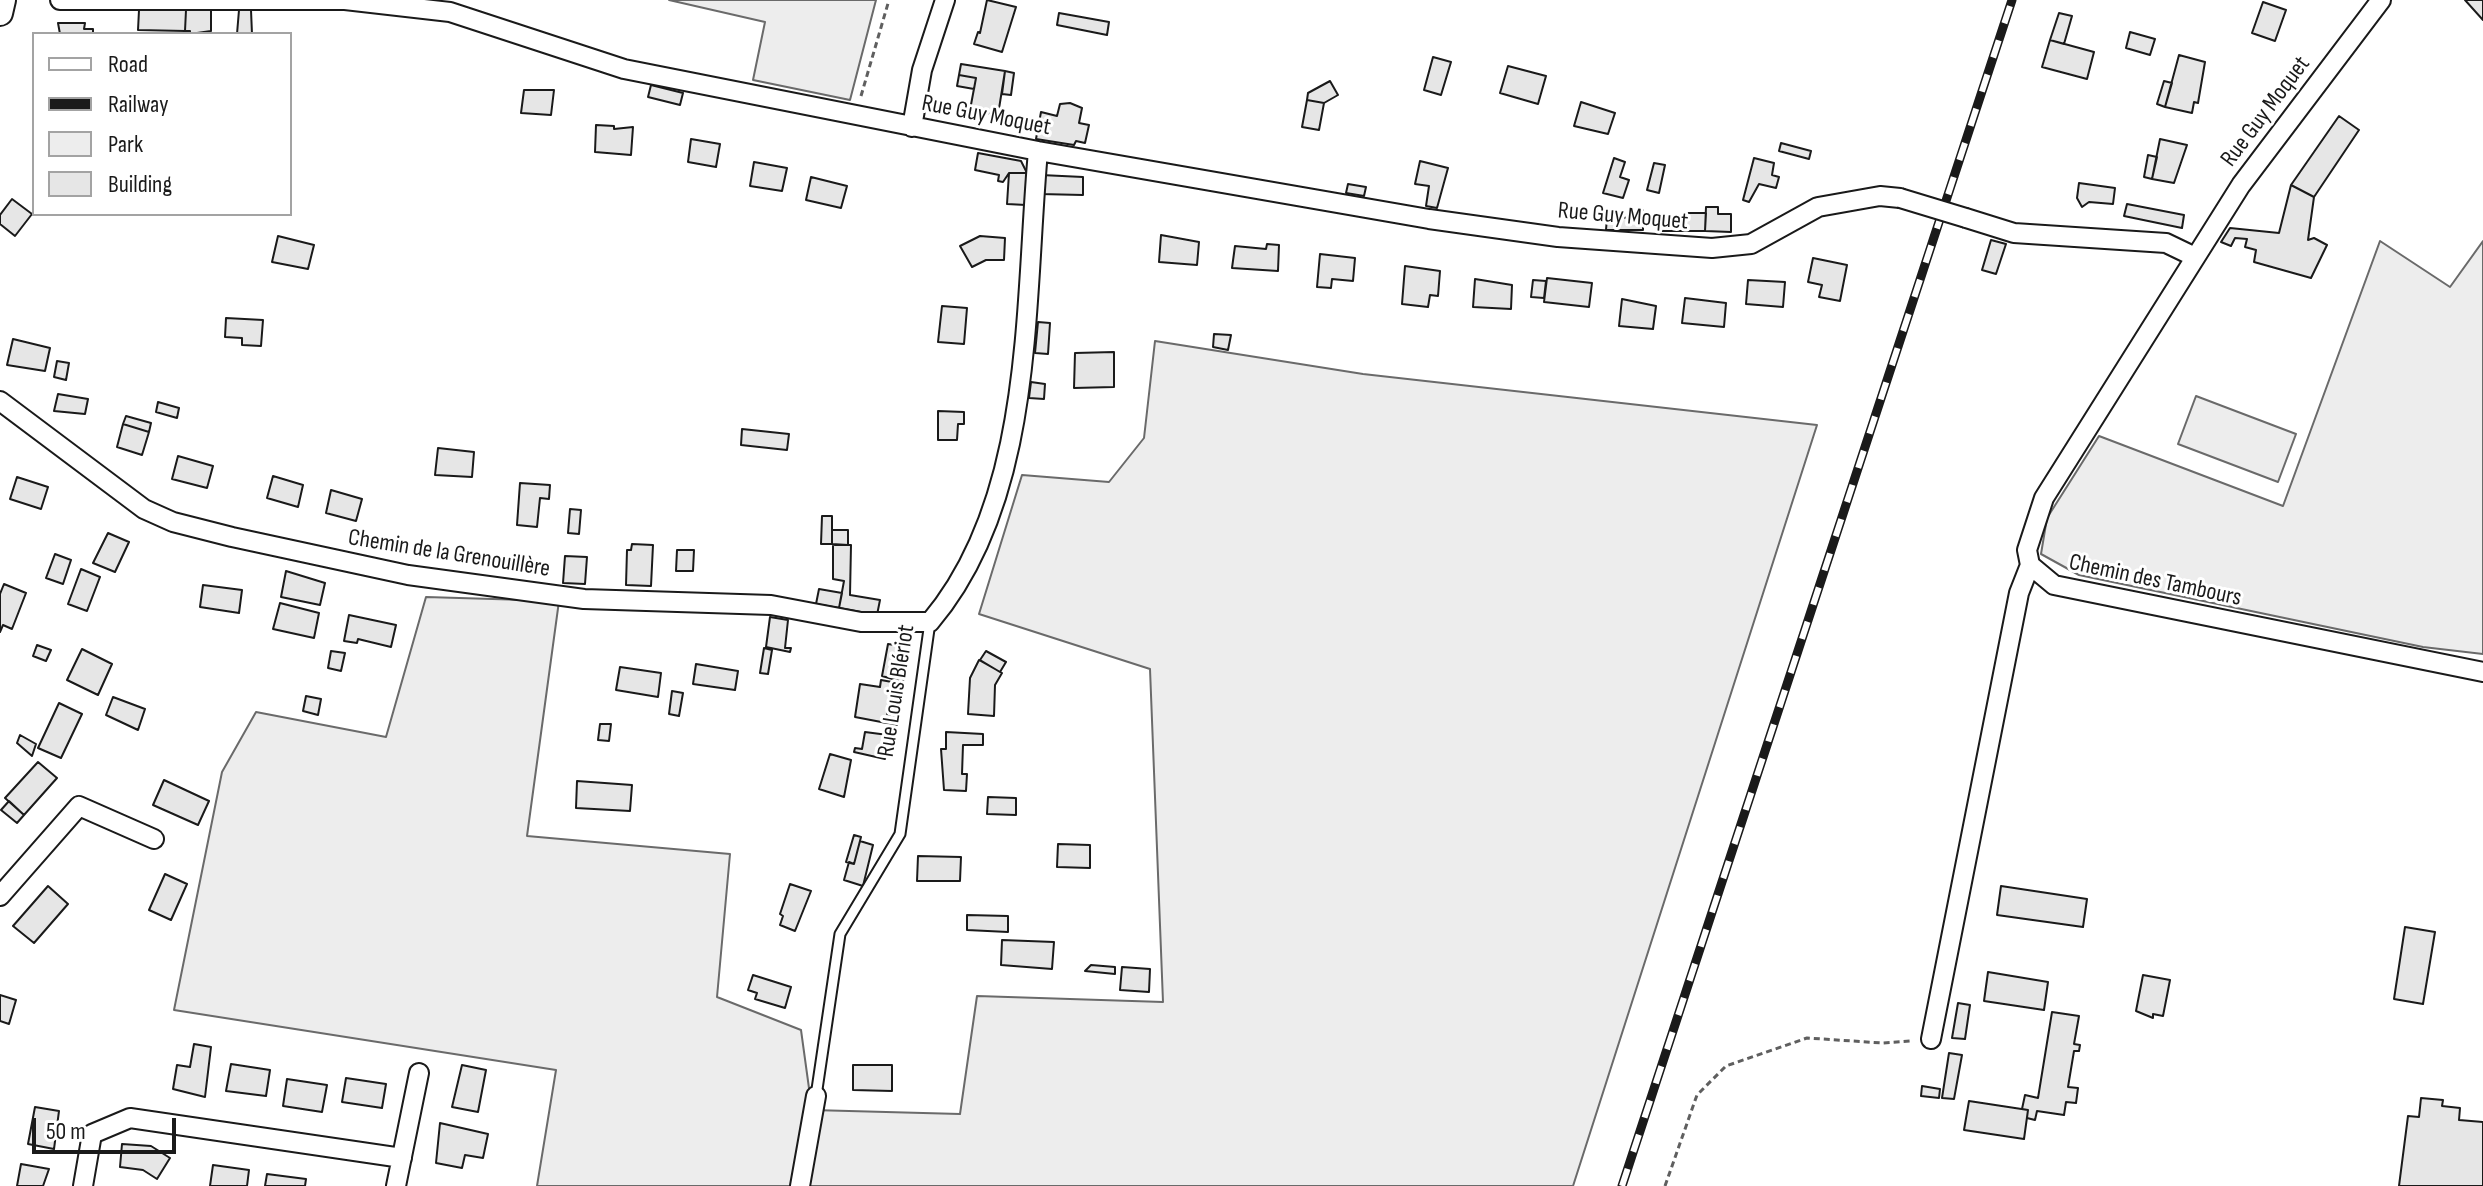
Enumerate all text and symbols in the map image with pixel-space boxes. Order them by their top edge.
legend [32,32,292,216]
text: Road [108,50,148,79]
street label: Rue Guy Moquet [2215,51,2317,173]
street label: Rue Guy Moquet [919,89,1053,143]
text: Railway [108,90,168,119]
text: Park [108,130,143,159]
text: Building [108,170,172,199]
street label: Rue Guy Moquet [1557,197,1689,237]
street label: Chemin de la Grenouillère [346,524,552,584]
street label: Chemin des Tambours [2066,549,2244,613]
street label: Rue Louis Blériot [872,623,922,759]
scale bar [36,1102,180,1152]
text: 50 m [46,1117,86,1146]

